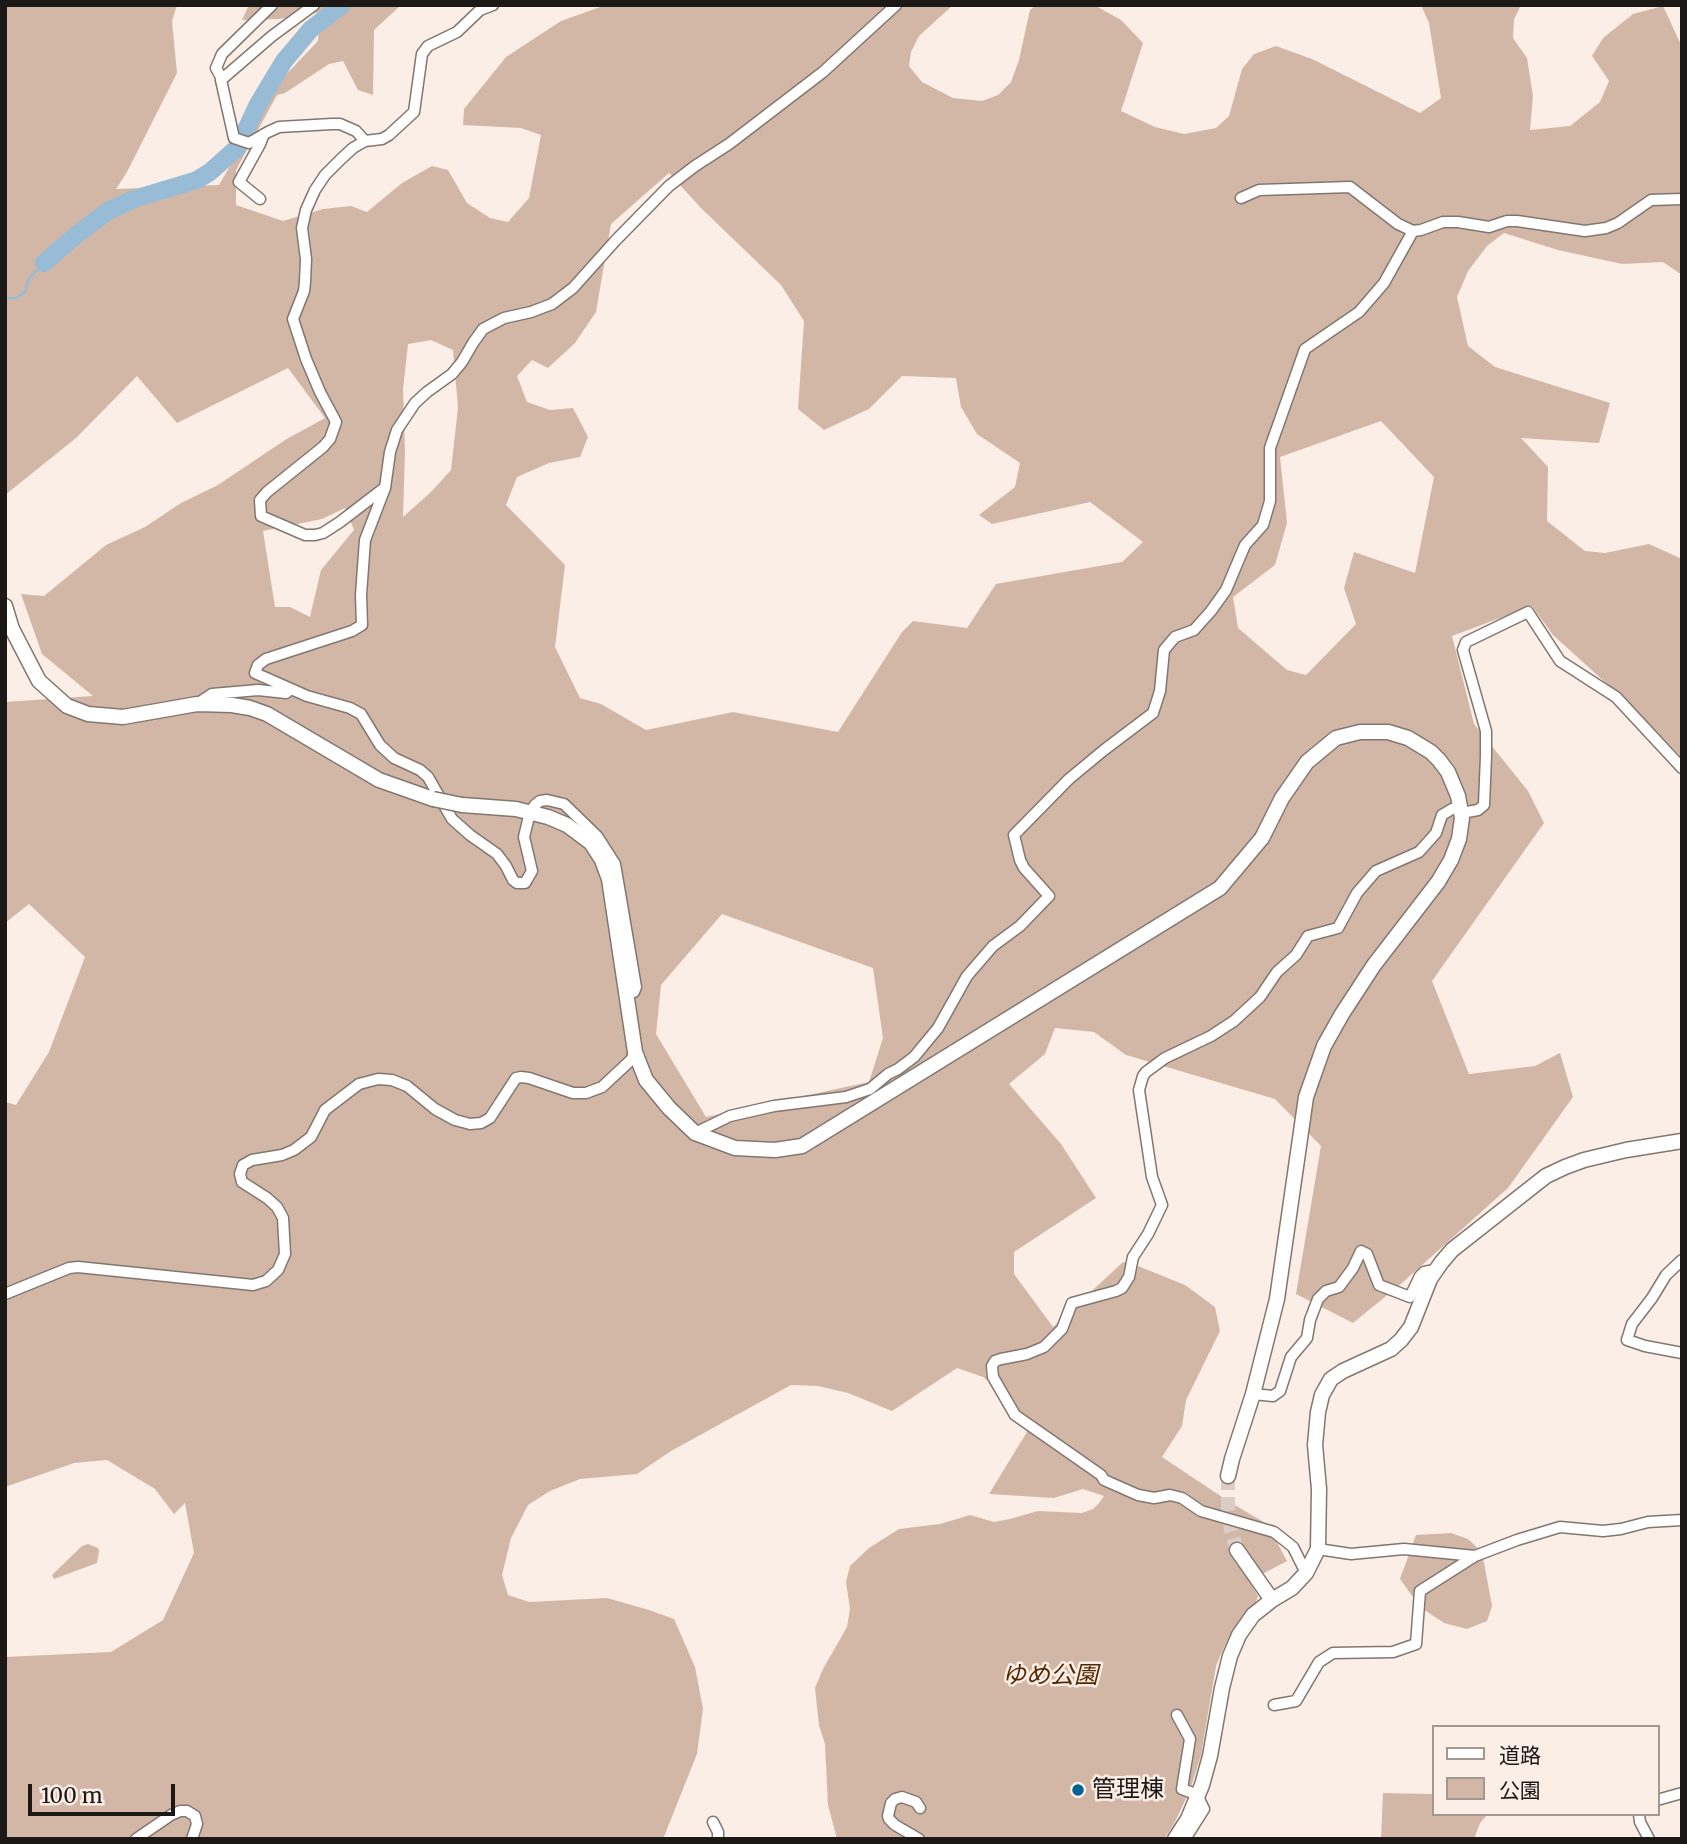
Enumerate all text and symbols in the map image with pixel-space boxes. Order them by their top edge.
park label: ゆめ公園 [1002,1662,1098,1690]
legend [1432,1725,1659,1816]
text: 道路 [1499,1742,1541,1769]
scale bar [32,1770,178,1814]
place label: 管理棟 [1092,1776,1164,1804]
text: 公園 [1499,1777,1541,1804]
text: 100 m [41,1782,103,1809]
marker: 管理棟 [1070,1782,1086,1798]

